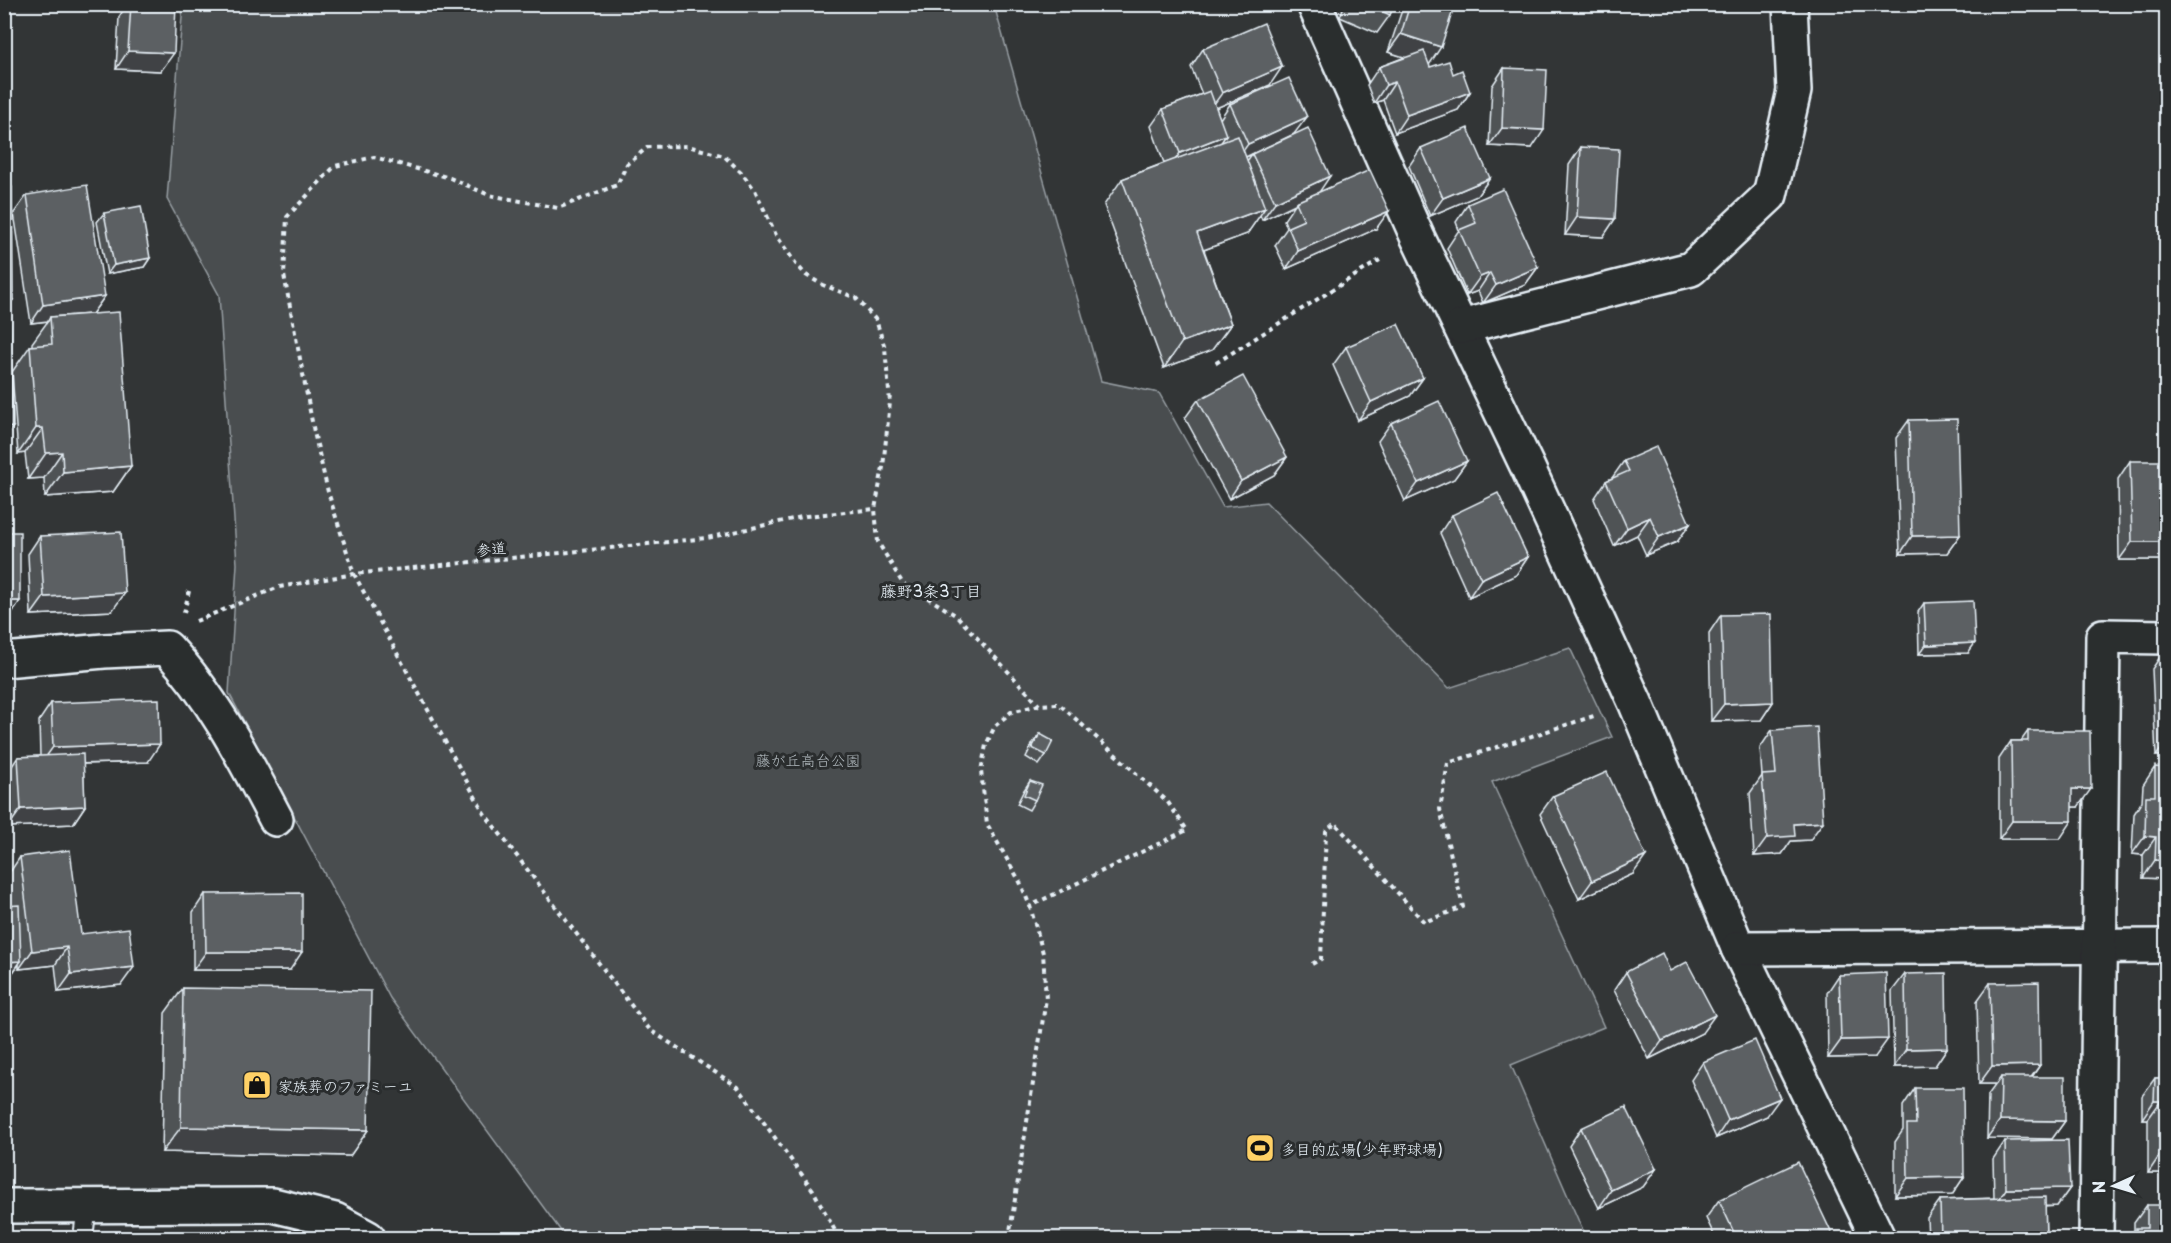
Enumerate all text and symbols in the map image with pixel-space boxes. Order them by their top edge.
street label: 参道 [475,535,507,561]
district label: 藤野3条3丁目 [880,578,982,602]
park label: 藤が丘高台公園 [755,748,861,771]
shop icon: 家族葬のファミーユ [241,1069,273,1101]
place label: 家族葬のファミーユ [278,1074,413,1097]
sports icon: 多目的広場(少年野球場) [1244,1132,1276,1164]
place label: 多目的広場(少年野球場) [1281,1137,1443,1160]
north arrow [2084,1156,2144,1216]
text: N [2086,1180,2110,1194]

